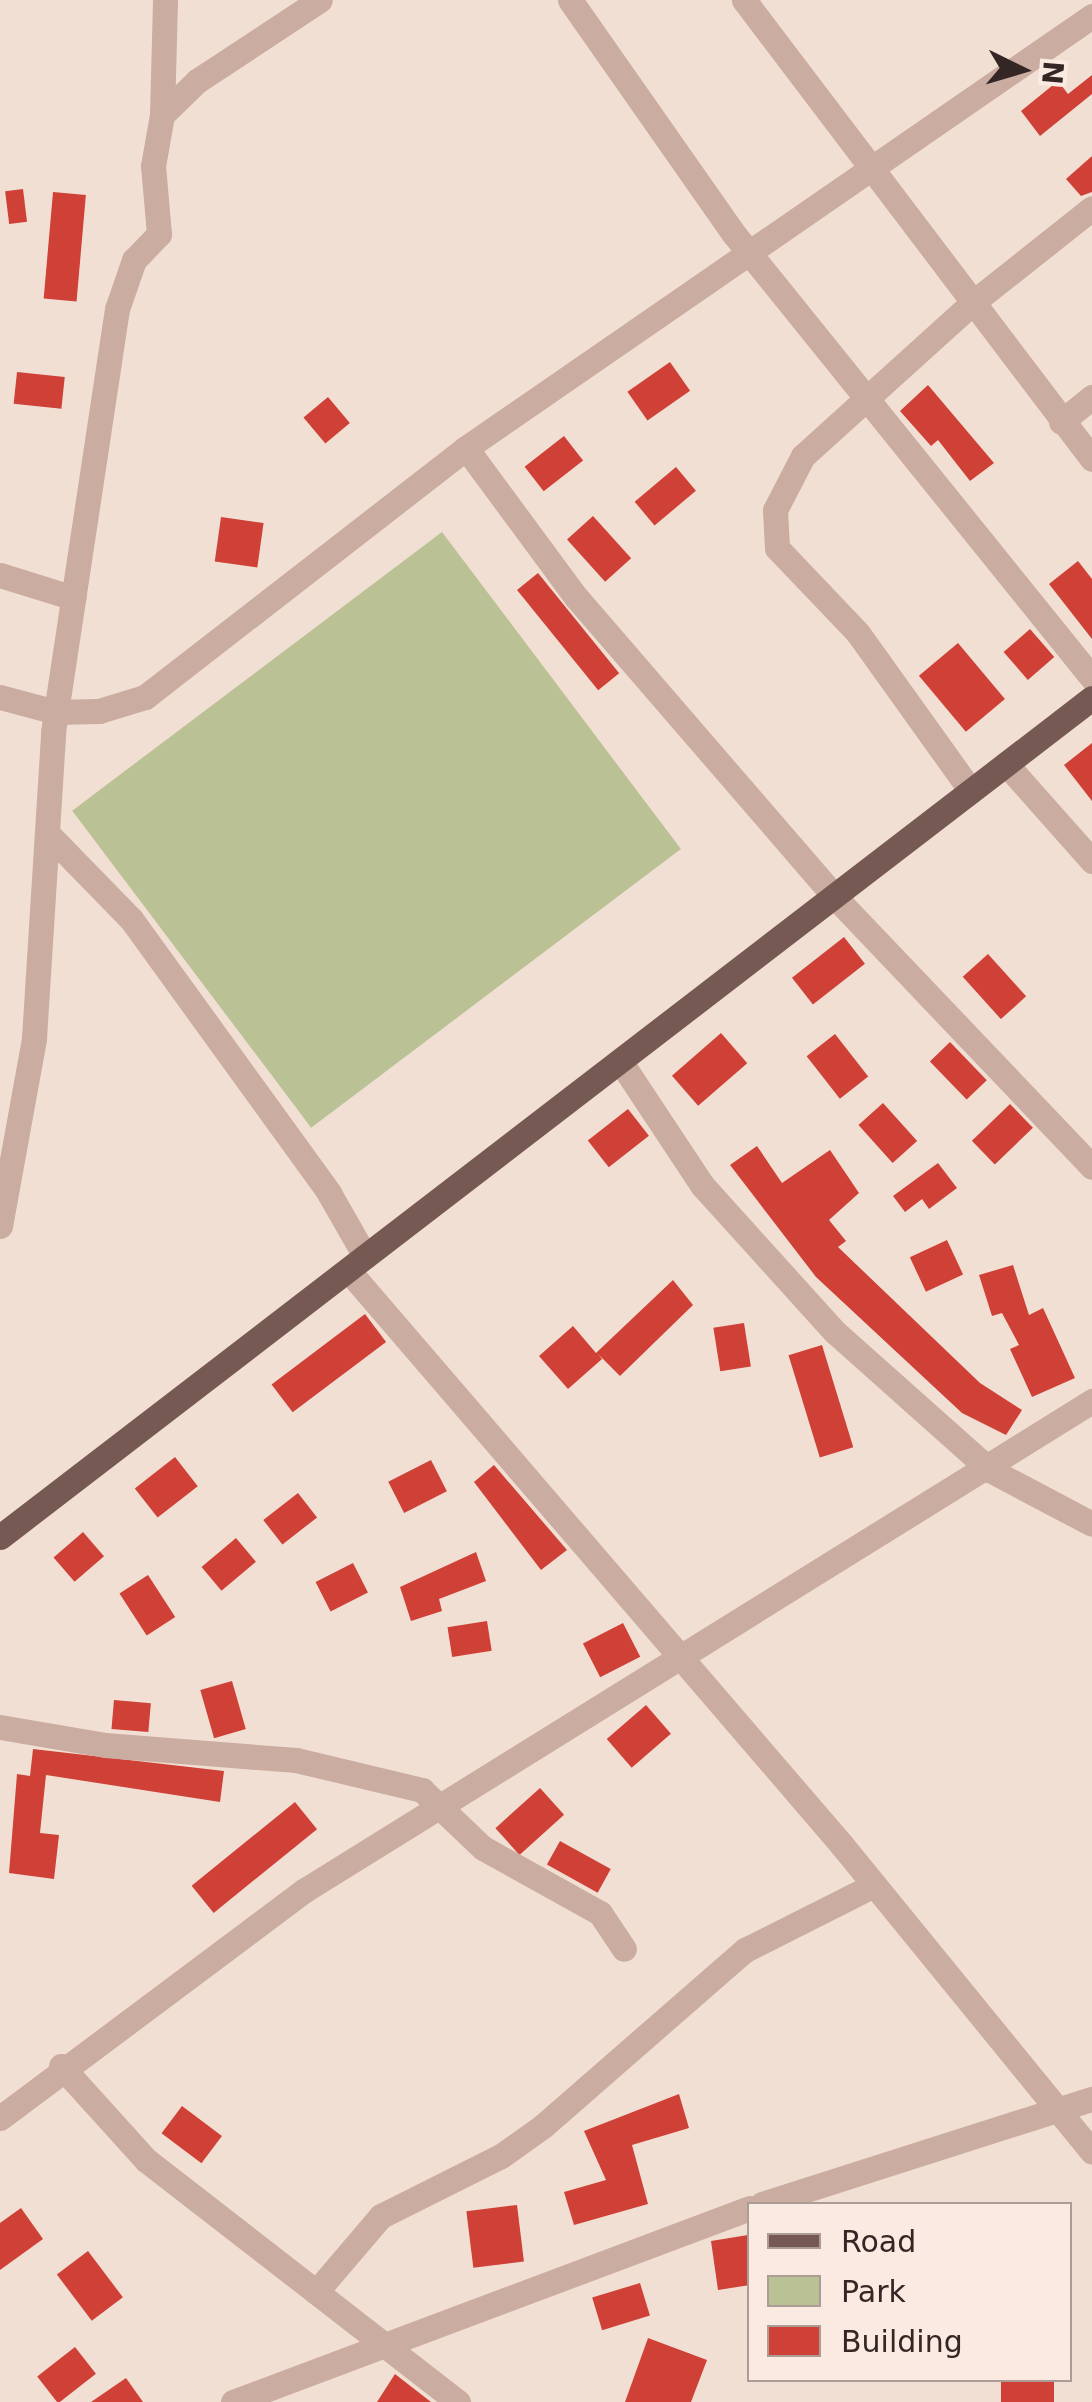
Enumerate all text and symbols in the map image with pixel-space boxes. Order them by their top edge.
north arrow [972,20,1072,120]
text: N [1035,60,1070,86]
legend [747,2202,1072,2382]
text: Road [841,2224,916,2259]
text: Park [841,2274,906,2309]
text: Building [841,2324,963,2359]

